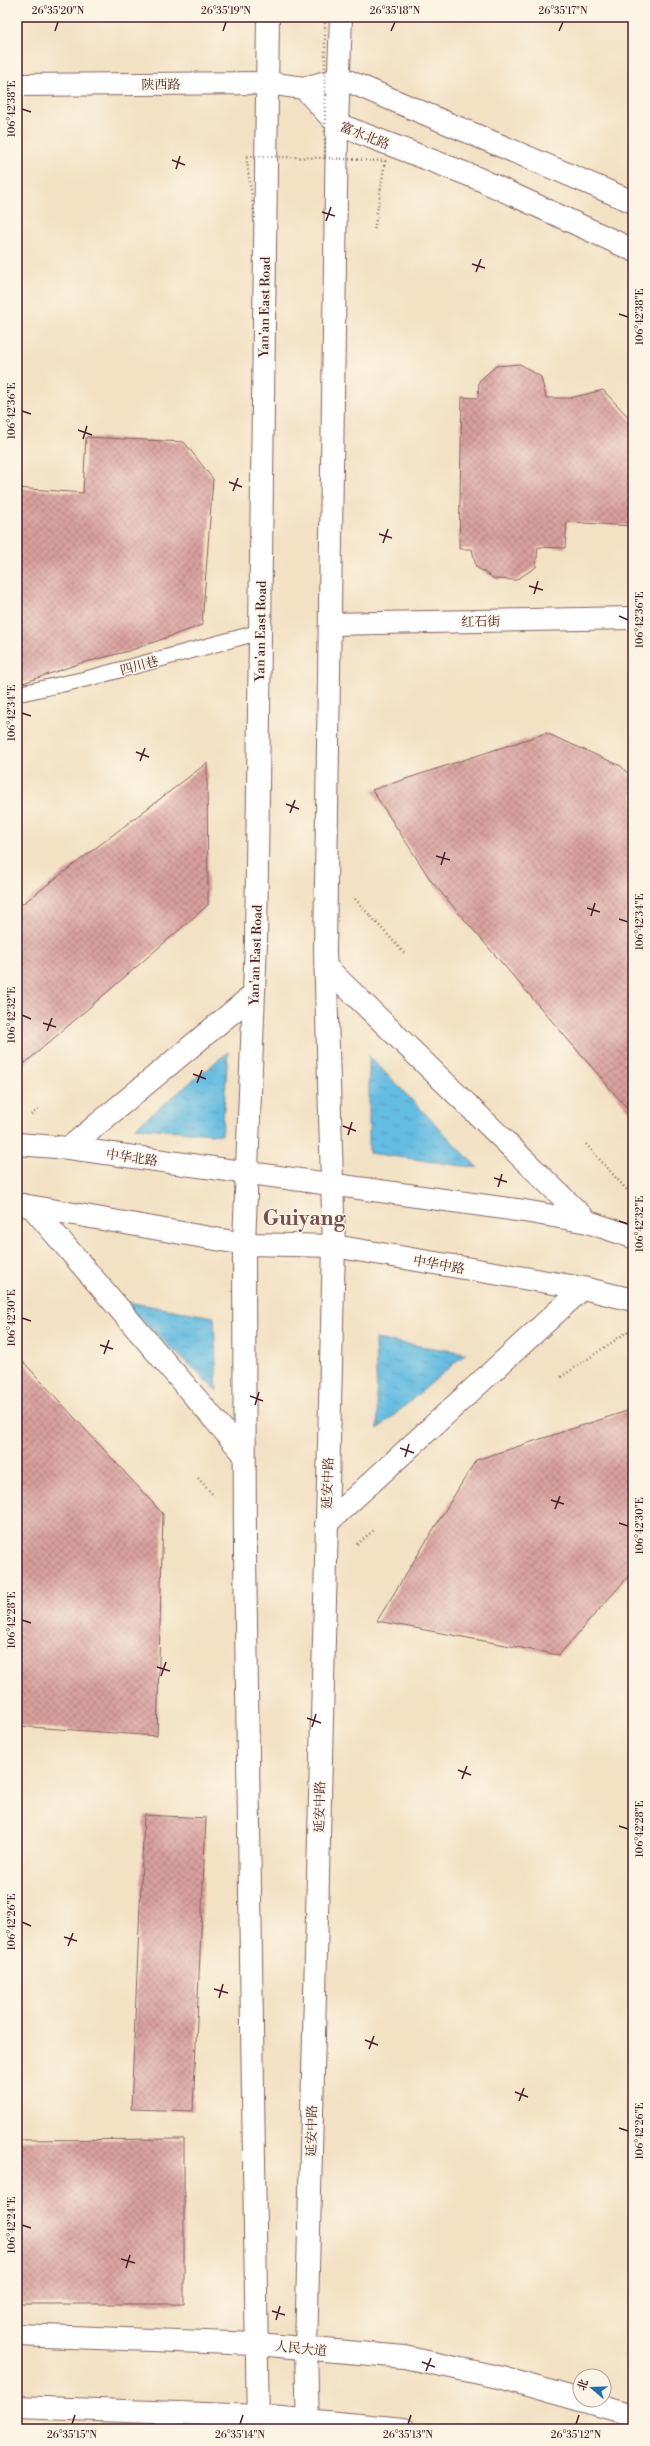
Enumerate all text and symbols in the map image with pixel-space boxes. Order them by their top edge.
text: 26°35'20"N [32,5,85,17]
text: 26°35'19"N [201,5,252,17]
text: 26°35'18"N [370,5,421,17]
text: 26°35'17"N [539,5,588,17]
street label: 陕西路 [141,77,181,93]
text: 106°42'38"E [6,81,18,137]
street label: 富水北路 [338,119,392,153]
street label: Yan'an East Road [256,256,274,359]
text: 106°42'38"E [634,289,646,345]
text: 106°42'36"E [6,383,18,439]
street label: Yan'an East Road [252,580,270,683]
text: 106°42'36"E [634,592,646,648]
street label: 红石街 [461,614,501,630]
street label: 四川巷 [118,653,160,679]
text: 106°42'34"E [6,685,18,741]
text: 106°42'34"E [634,894,646,950]
street label: Yan'an East Road [246,904,266,1007]
text: 106°42'32"E [6,987,18,1043]
street label: 中华北路 [105,1146,159,1170]
text: 106°42'32"E [634,1196,646,1252]
district label: Guiyang [263,1206,346,1232]
street label: 中华中路 [412,1253,466,1277]
text: 106°42'30"E [6,1289,18,1347]
street label: 延安中路 [319,1457,337,1509]
text: 106°42'30"E [634,1497,646,1555]
text: 106°42'28"E [6,1591,18,1648]
street label: 延安中路 [312,1781,328,1833]
text: 106°42'28"E [634,1800,646,1857]
text: 106°42'26"E [6,1894,18,1950]
text: 106°42'26"E [634,2103,646,2159]
street label: 延安中路 [304,2105,320,2157]
text: 106°42'24"E [6,2197,18,2253]
street label: 人民大道 [274,2338,328,2360]
north arrow [572,2368,612,2408]
text: 北 [575,2378,592,2393]
text: 26°35'15"N [47,2429,97,2441]
text: 26°35'14"N [215,2429,266,2441]
text: 26°35'13"N [383,2429,433,2441]
text: 26°35'12"N [551,2429,602,2441]

